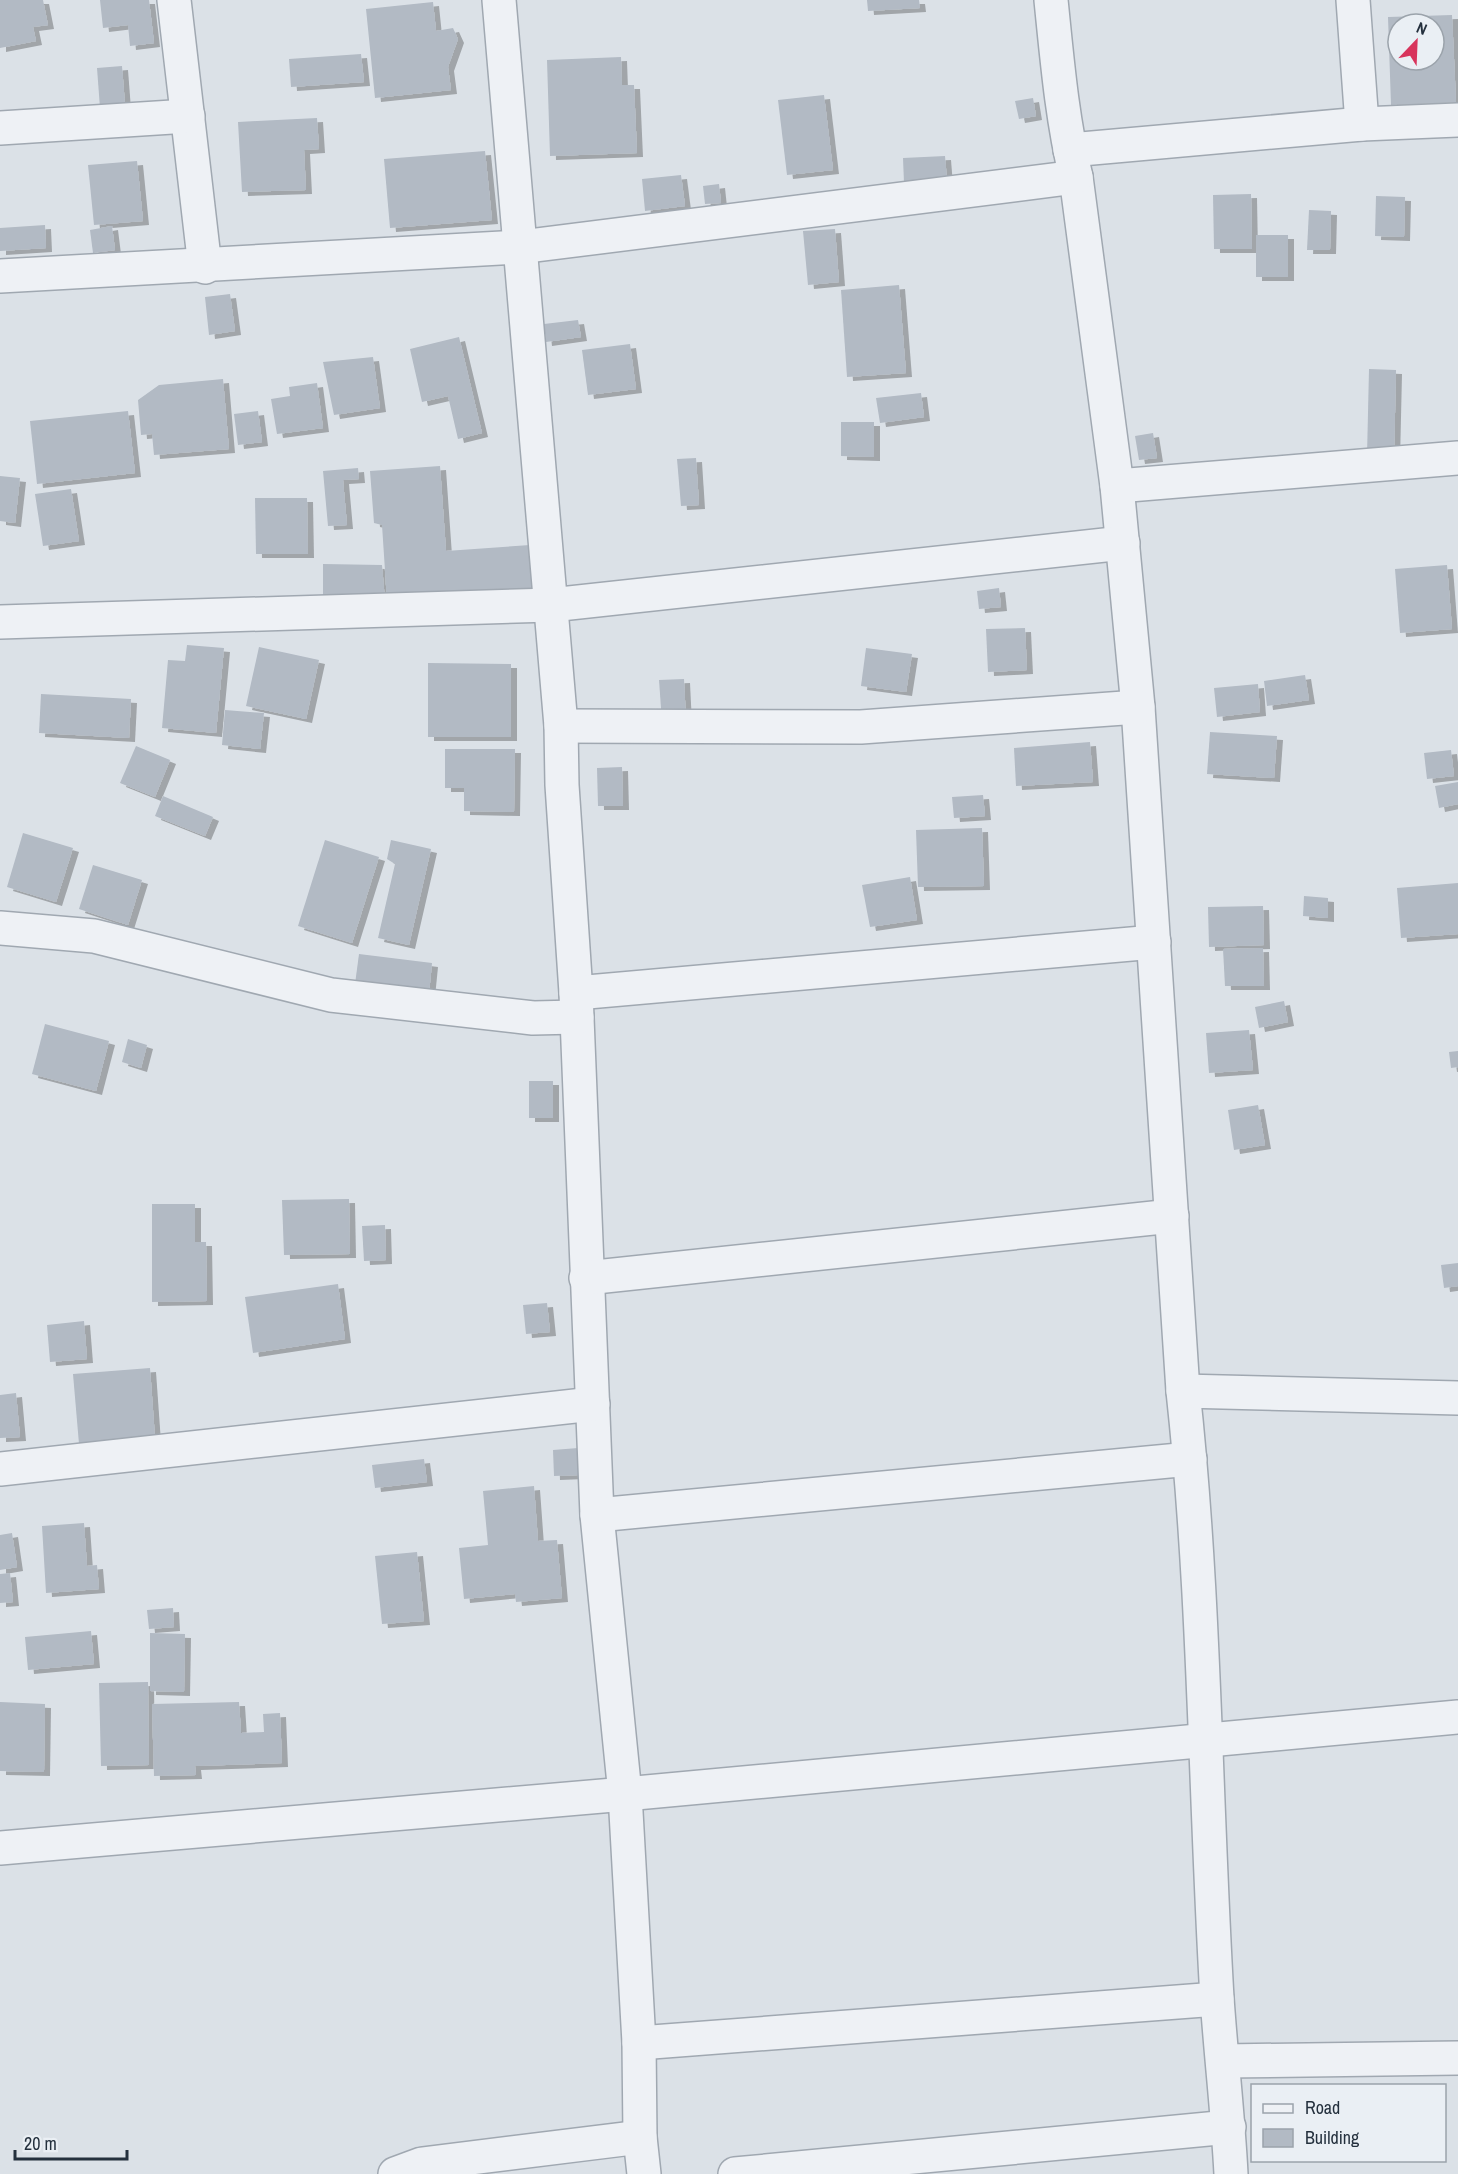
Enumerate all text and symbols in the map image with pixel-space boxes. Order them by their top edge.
north arrow [1386,12,1446,72]
text: N [1413,16,1431,40]
legend [1251,2084,1446,2162]
text: Road [1305,2095,1340,2120]
scale bar [15,2123,128,2161]
text: Building [1305,2125,1360,2150]
text: 20 m [24,2131,57,2156]

